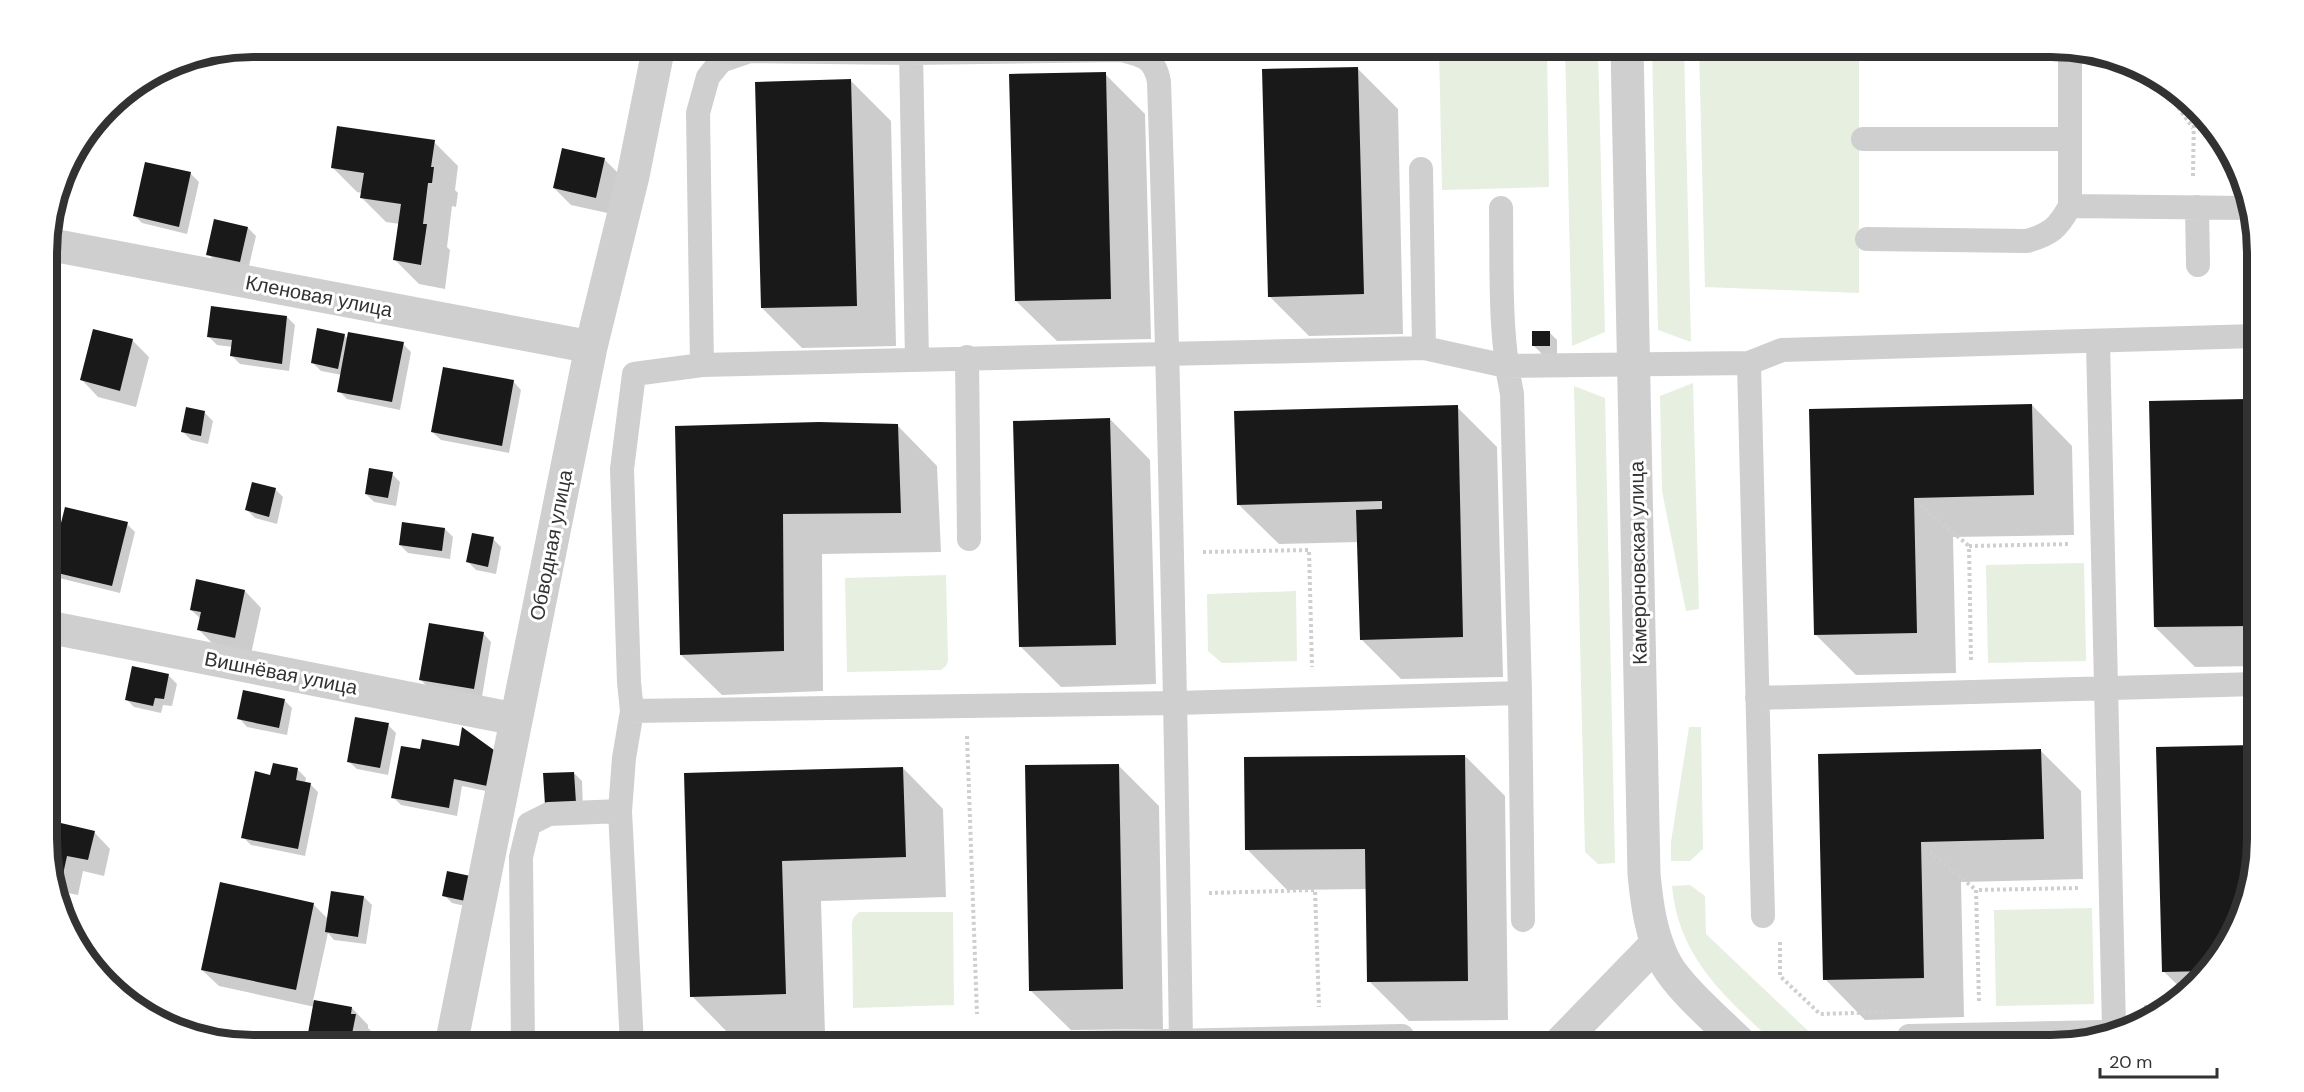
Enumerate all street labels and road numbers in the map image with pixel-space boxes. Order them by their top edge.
street label: Кленовая улица [243,269,396,323]
street label: Камероновская улица [1623,460,1653,665]
street label: Обводная улица [524,467,579,623]
street label: Вишнёвая улица [202,645,361,701]

